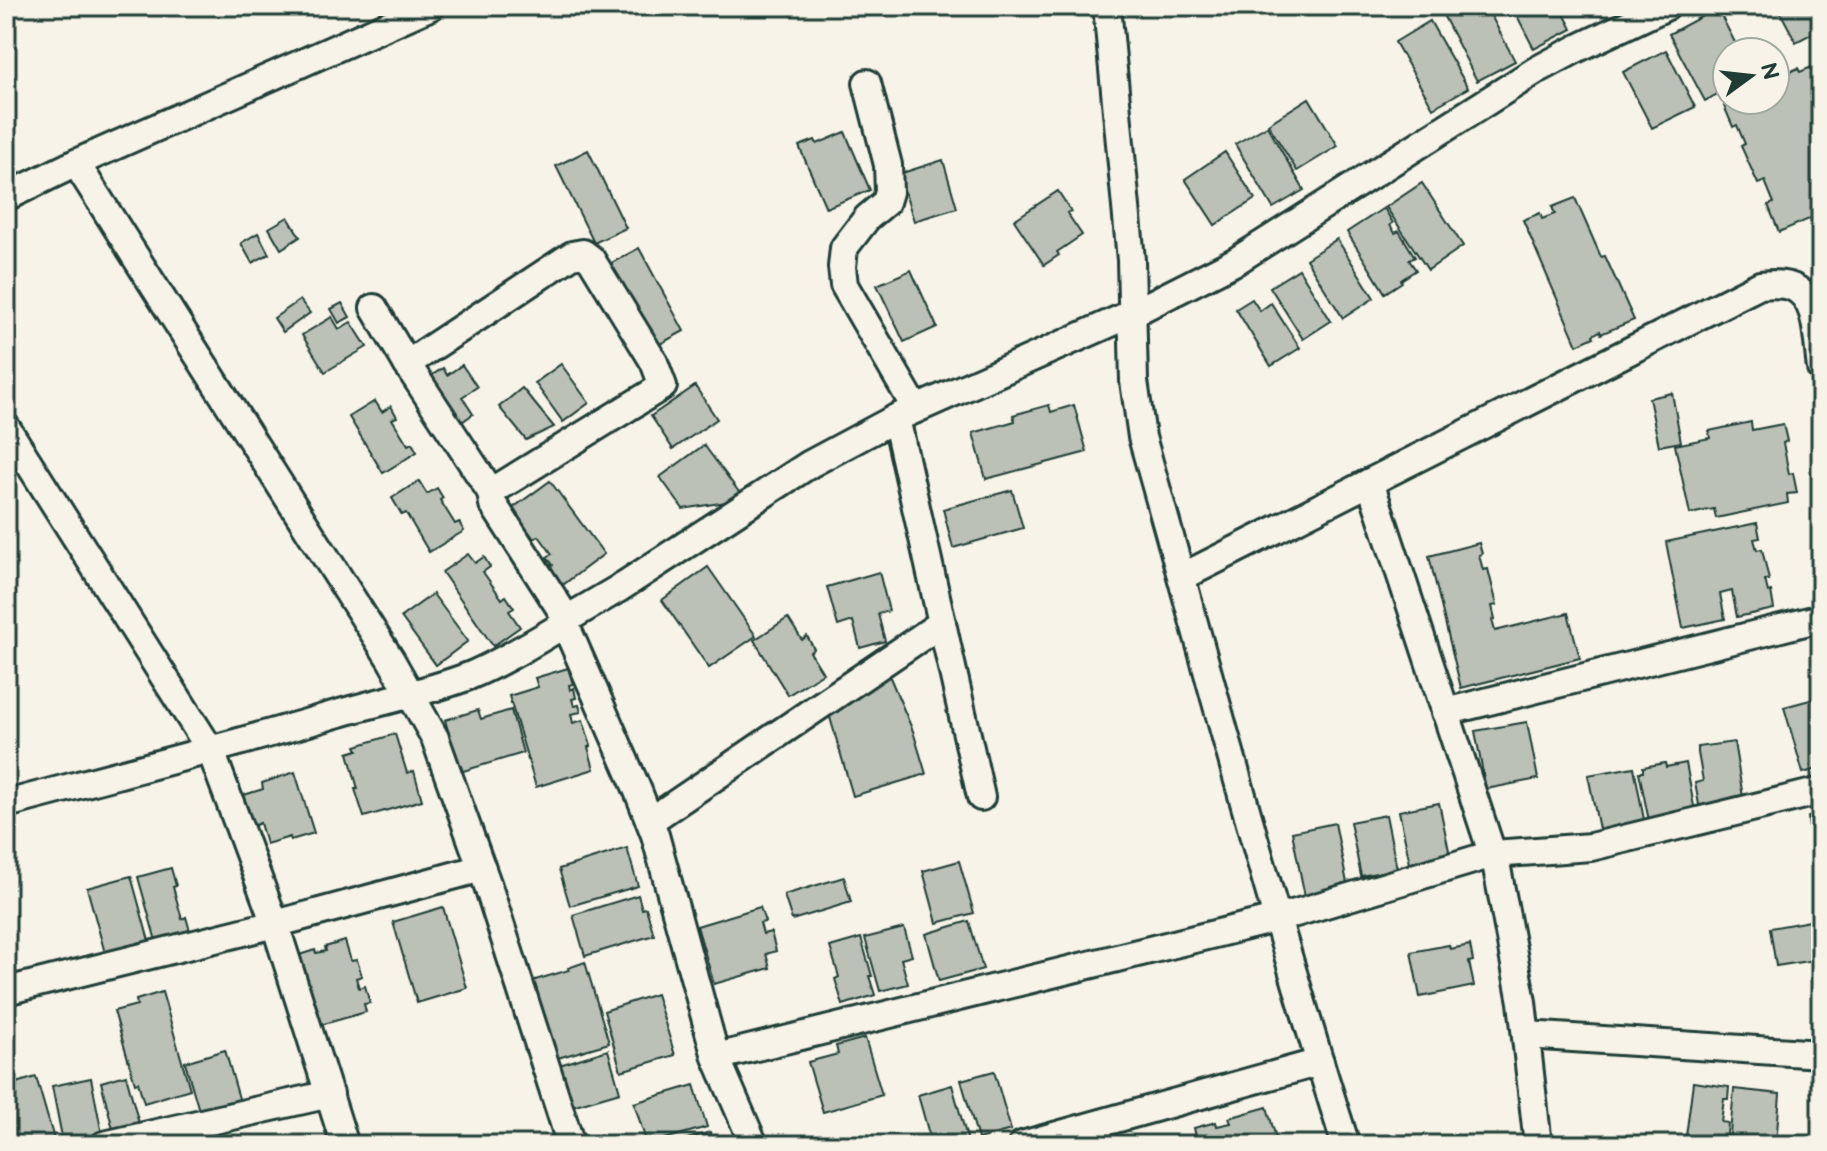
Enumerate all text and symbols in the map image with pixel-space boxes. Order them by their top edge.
north arrow [1711,36,1791,116]
text: N [1754,60,1784,83]

